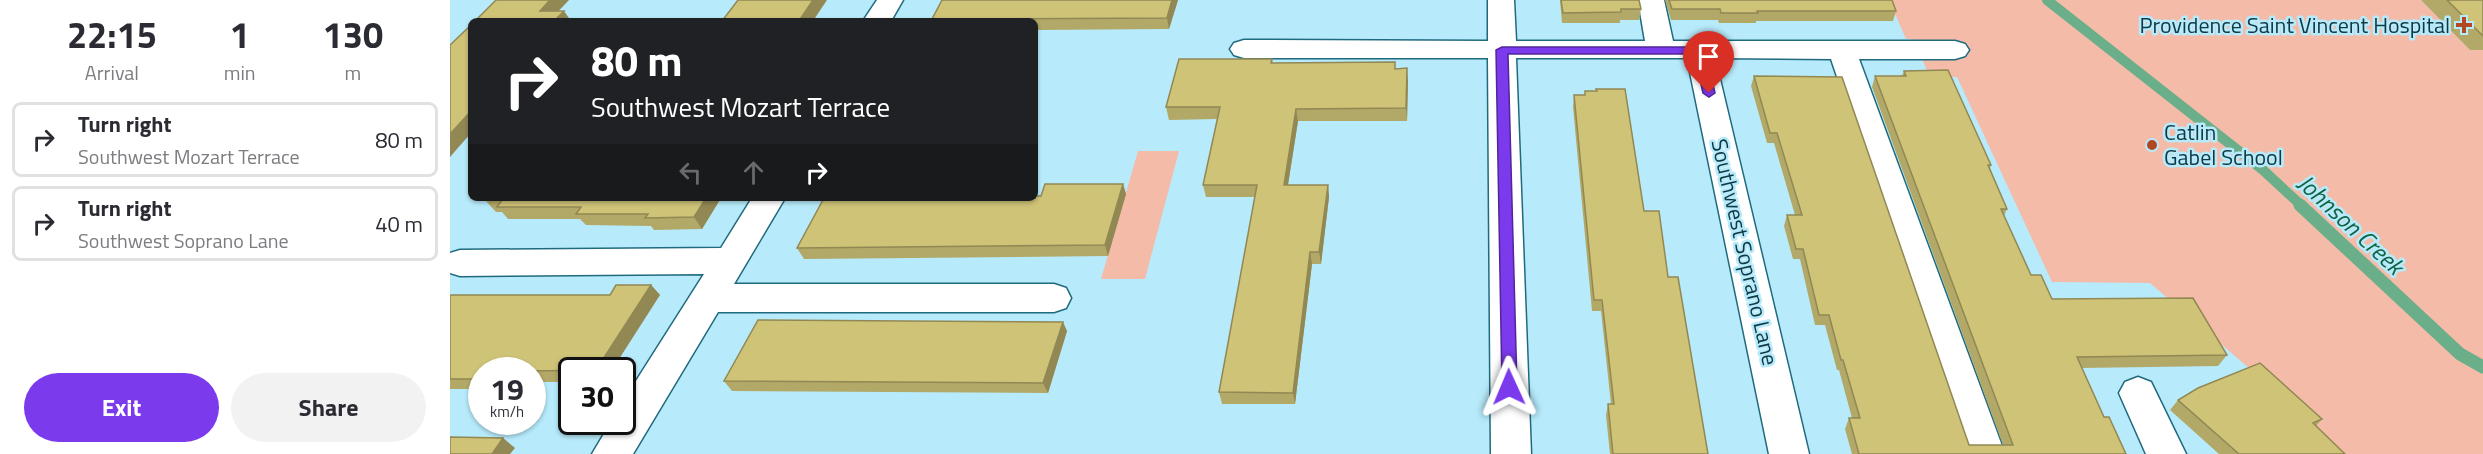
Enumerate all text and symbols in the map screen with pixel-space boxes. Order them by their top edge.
text: 22:15 [67,7,157,62]
text: 1 [230,7,250,62]
text: 130 [323,7,383,62]
place label: Providence Saint Vincent Hospital [2140,8,2450,42]
marker: Providence Saint Vincent Hospital [2455,16,2473,34]
text: 80 m [591,28,683,92]
pin [1683,31,1734,93]
icon: arrive [1692,40,1725,73]
icon: right [492,42,570,120]
text: Arrival [85,57,139,88]
text: min [224,57,256,88]
text: m [344,57,361,88]
text: Southwest Mozart Terrace [591,86,890,127]
text: Turn right [78,107,172,141]
place label: Catlin Gabel School [2164,115,2283,174]
icon: right [27,123,60,156]
text: 80 m [375,123,423,157]
street label: Southwest Soprano Lane [1702,135,1788,369]
marker: Catlin Gabel School [2145,138,2159,152]
text: Southwest Mozart Terrace [78,141,300,172]
icon: left [674,156,707,189]
icon: ahead [737,156,770,189]
icon: right [800,156,833,189]
water label: Johnson Creek [2290,165,2415,285]
text: Turn right [78,191,172,225]
icon: right [27,207,60,240]
text: 40 m [375,207,423,241]
text: Southwest Soprano Lane [78,225,289,256]
position arrow [1477,355,1541,419]
speed limit sign: 30 [558,357,636,435]
text: 19 [490,366,524,412]
button: Exit [24,373,219,442]
button: Share [231,373,426,442]
text: km/h [490,400,524,423]

